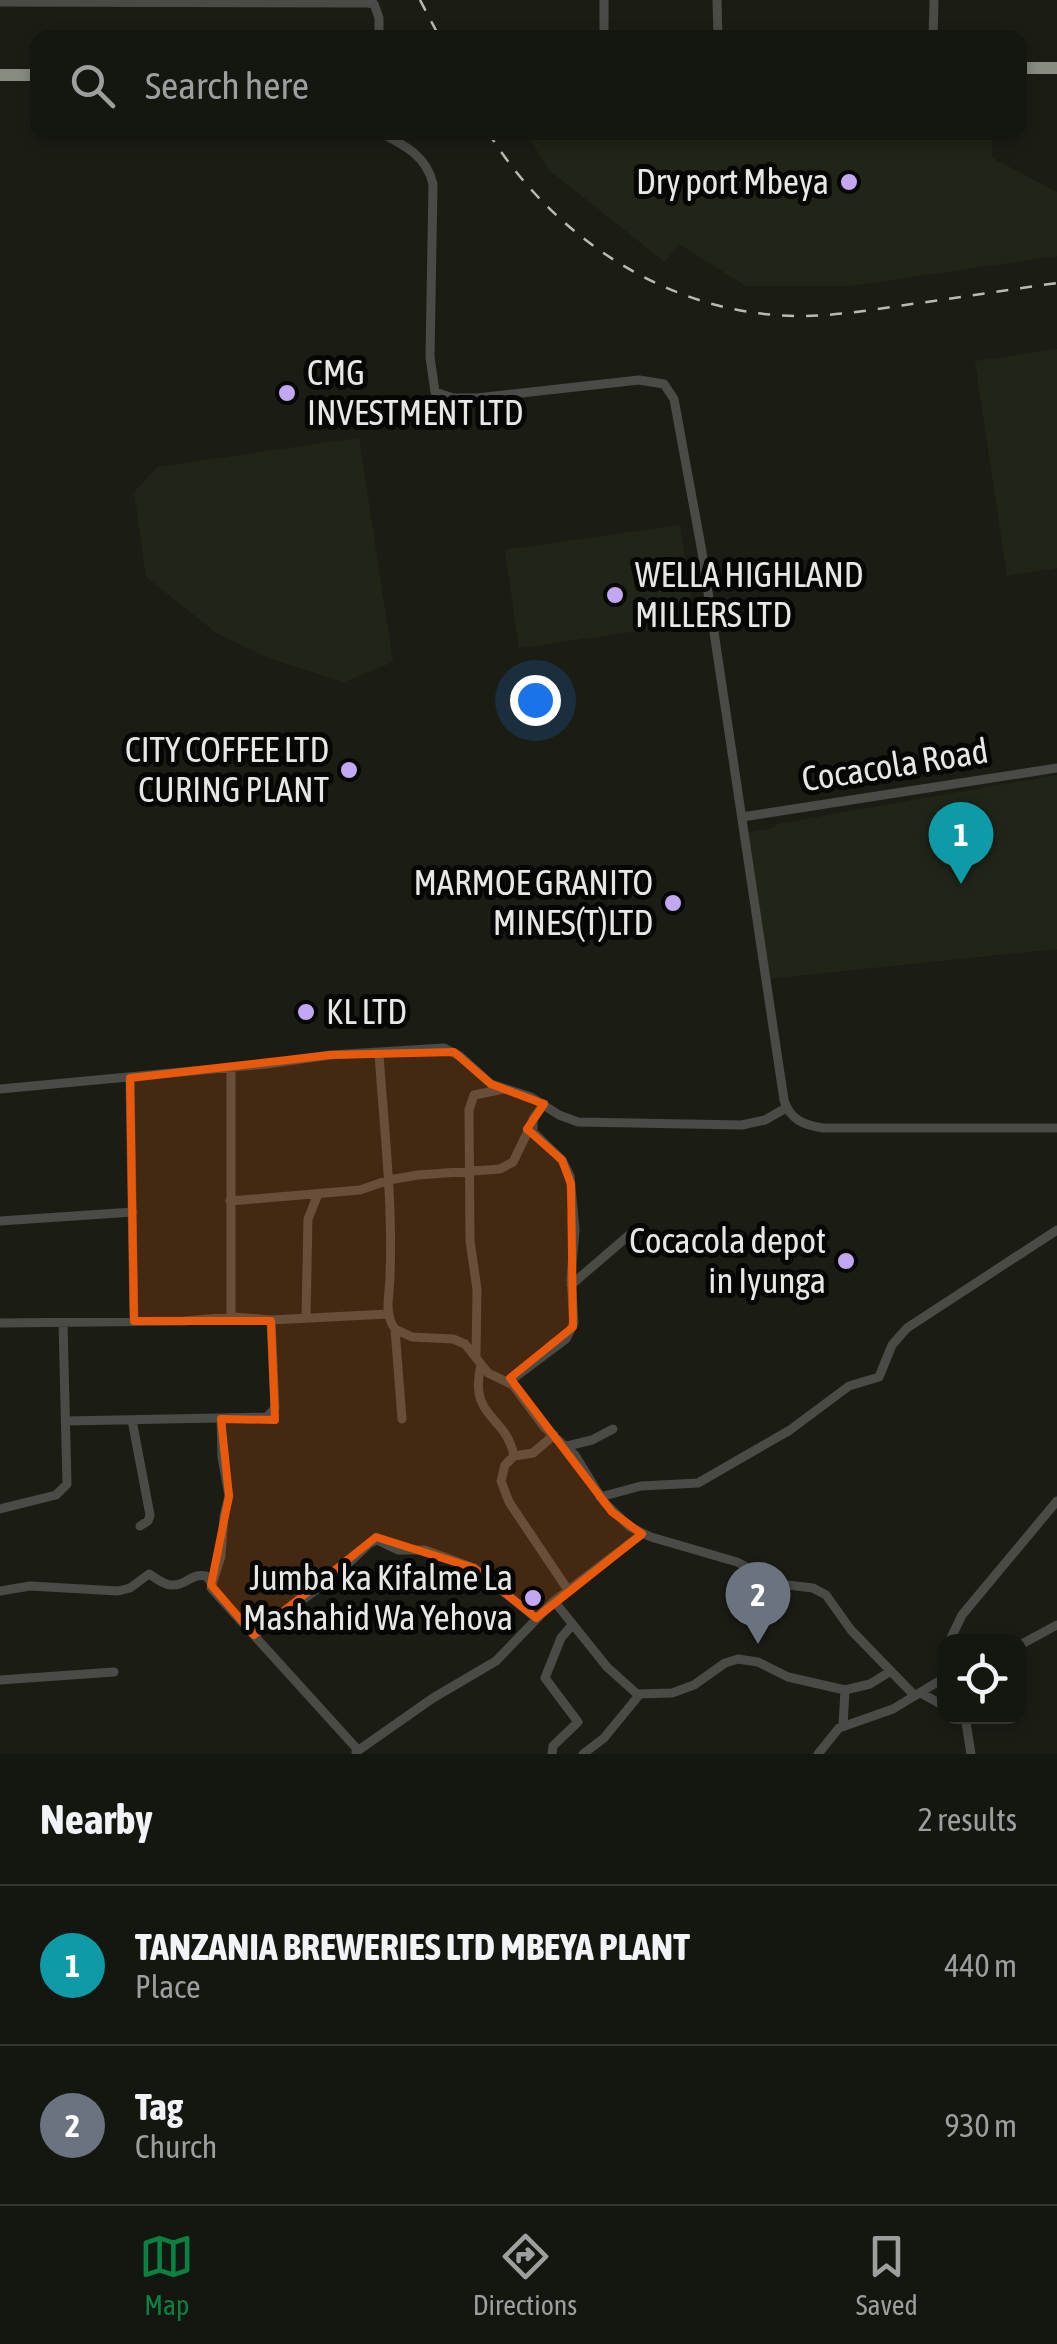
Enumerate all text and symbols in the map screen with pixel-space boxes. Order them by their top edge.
search box [30,30,1027,140]
icon: search [65,58,120,113]
text: Search here [145,64,309,107]
place label: Dry port Mbeya [636,161,829,201]
marker: Dry port Mbeya [838,171,860,193]
place label: CMG INVESTMENT LTD [307,352,523,432]
marker: CMG INVESTMENT LTD [276,382,298,404]
place label: WELLA HIGHLAND MILLERS LTD [635,554,863,634]
marker: WELLA HIGHLAND MILLERS LTD [604,584,626,606]
your location [510,675,561,726]
place label: CITY COFFEE LTD CURING PLANT [125,729,329,809]
street label: Cocacola Road [799,730,991,798]
marker: CITY COFFEE LTD CURING PLANT [338,759,360,781]
pin: 1 [928,802,994,884]
place label: MARMOE GRANITO MINES(T)LTD [413,862,653,942]
marker: MARMOE GRANITO MINES(T)LTD [662,892,684,914]
place label: KL LTD [326,991,407,1031]
marker: KL LTD [295,1001,317,1023]
place label: Cocacola depot in Iyunga [629,1220,826,1300]
marker: Cocacola depot in Iyunga [835,1250,857,1272]
place label: Jumba ka Kifalme La Mashahid Wa Yehova [243,1557,513,1637]
pin: 2 [726,1562,790,1644]
marker: Jumba ka Kifalme La Mashahid Wa Yehova [522,1587,544,1609]
map controls [937,1634,1027,1724]
button: locate [937,1634,1027,1724]
text: Nearby [40,1795,153,1843]
text: 2 results [918,1801,1017,1838]
text: TANZANIA BREWERIES LTD MBEYA PLANT [135,1925,690,1968]
text: 1 [65,1947,80,1984]
text: 440 m [944,1947,1017,1984]
text: Place [135,1968,200,2005]
text: Tag [135,2085,183,2128]
text: 2 [65,2107,80,2144]
text: 930 m [944,2107,1017,2144]
text: Church [135,2128,217,2165]
tab: Map [139,2229,194,2321]
tab: Directions [473,2229,577,2321]
tab: Saved [856,2229,918,2321]

